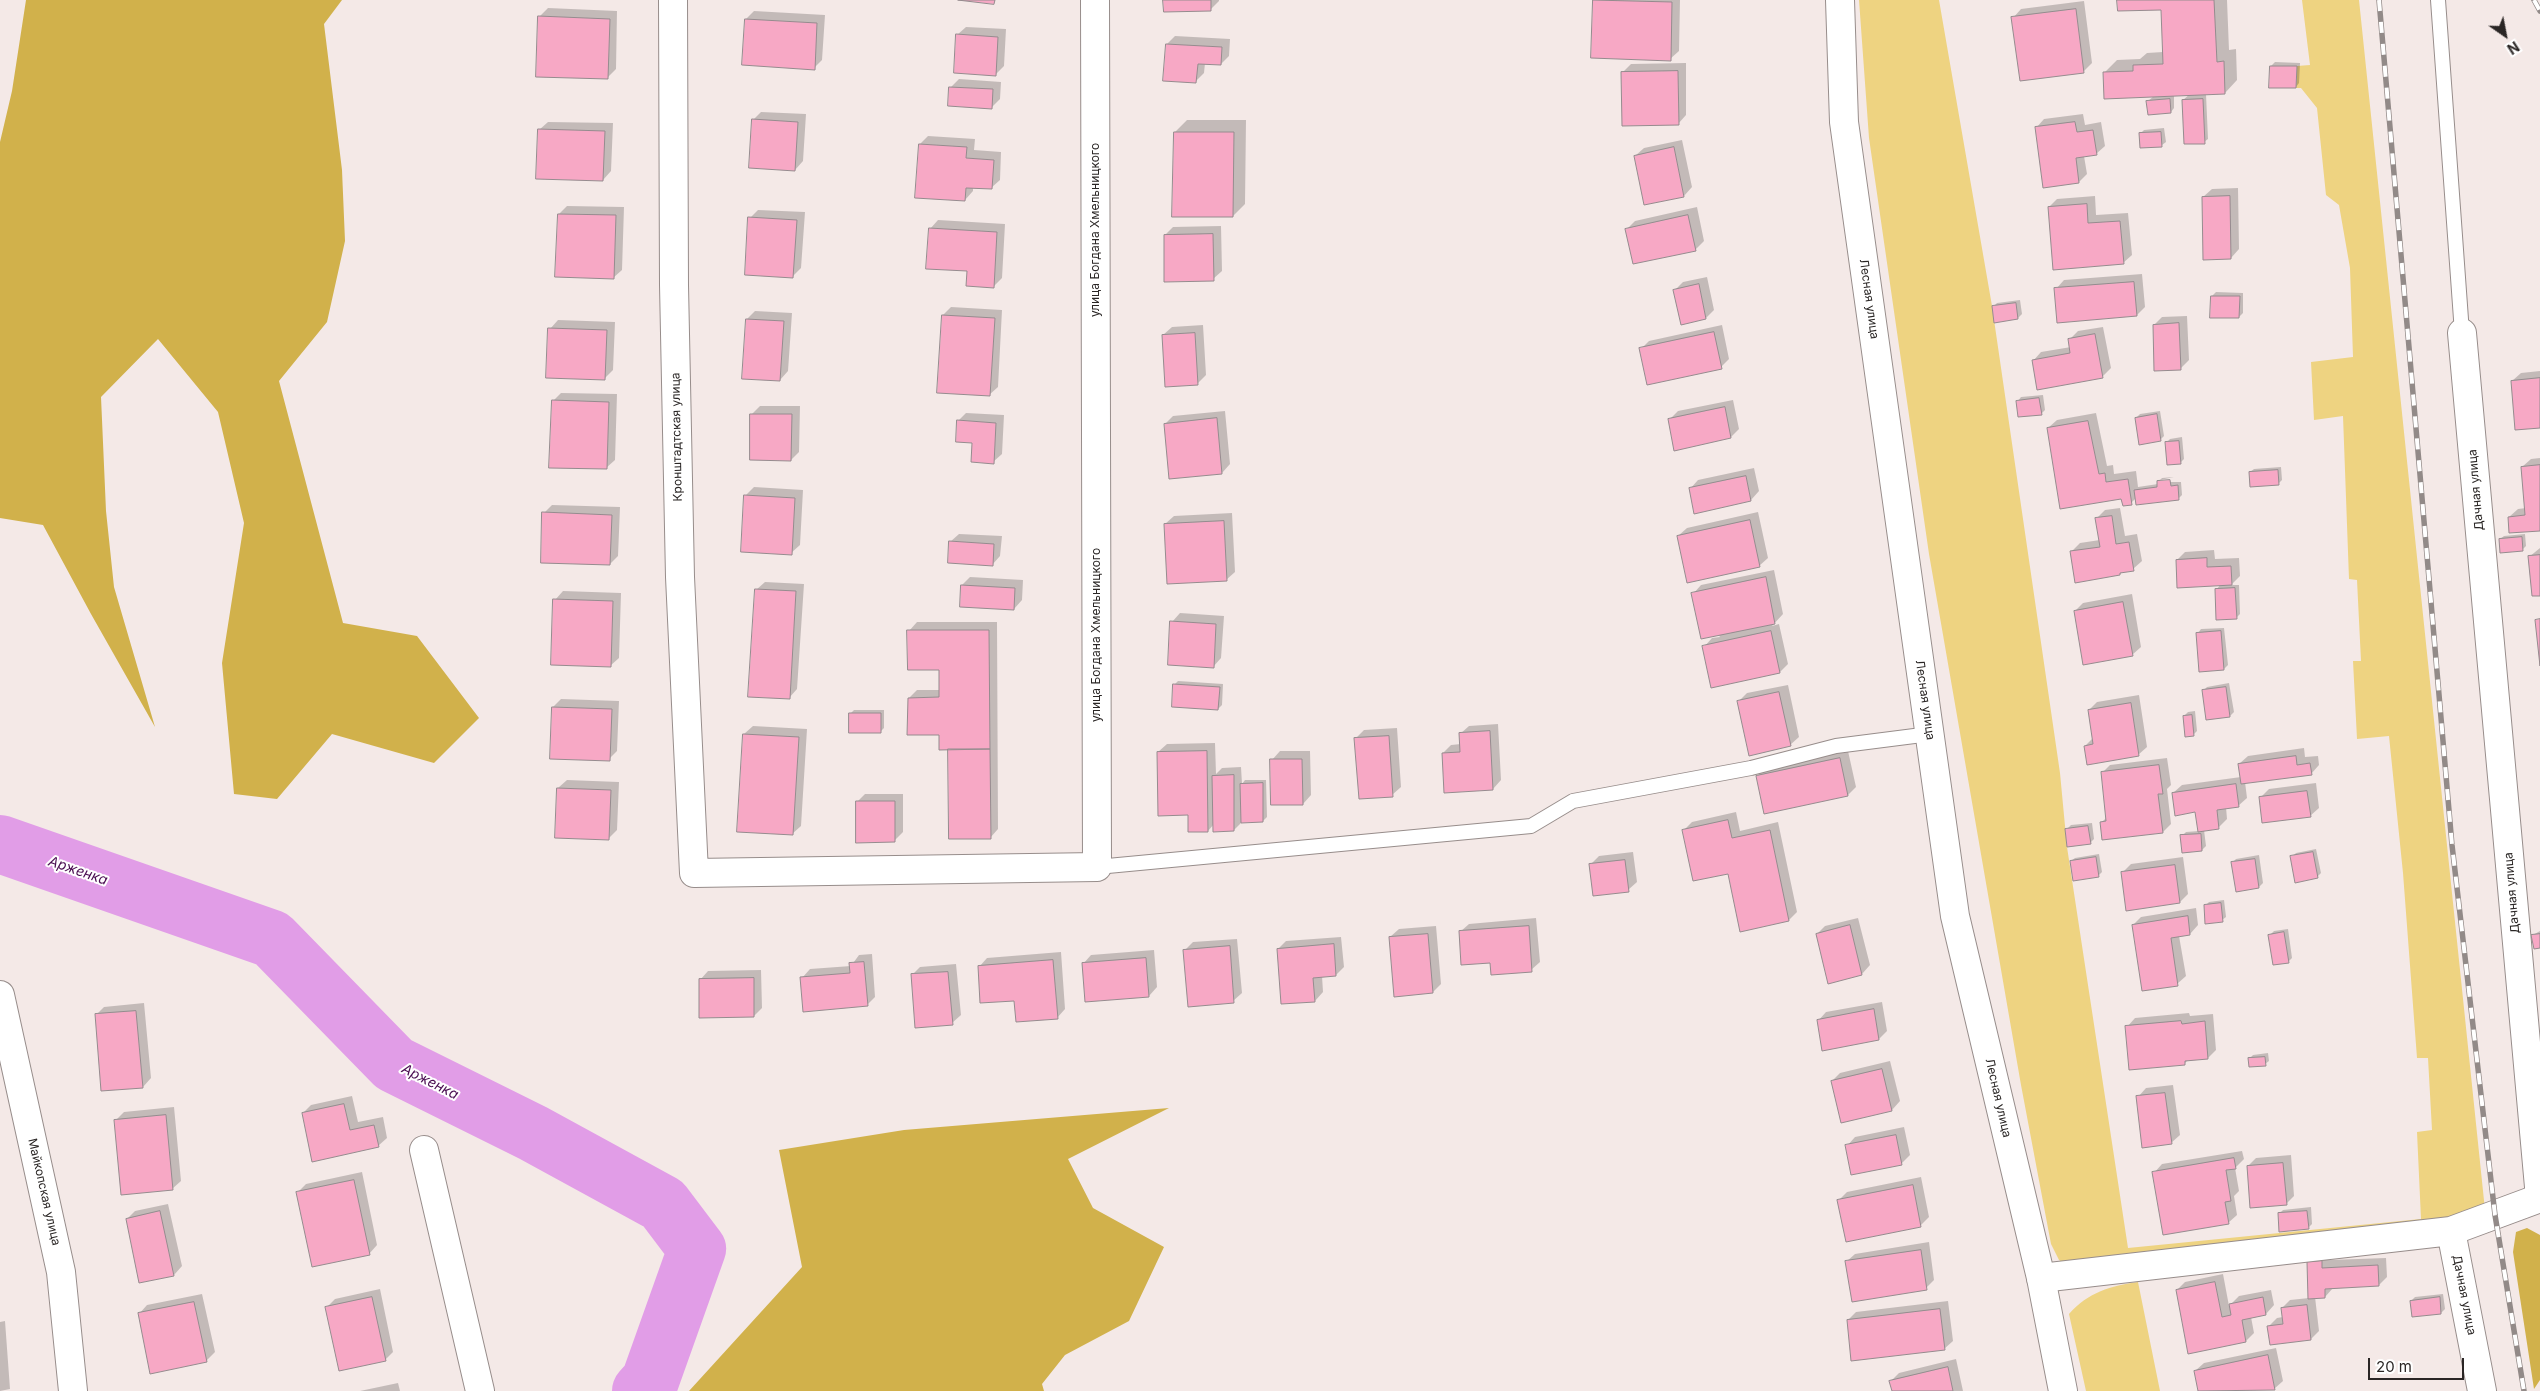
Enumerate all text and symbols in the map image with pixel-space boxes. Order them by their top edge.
north arrow [2480,10,2530,60]
text: N [2504,38,2523,58]
street label: улица Богдана Хмельницкого [1088,143,1102,317]
street label: Лесная улица [1856,258,1882,340]
street label: Кронштадтская улица [669,372,685,502]
street label: Дачная улица [2465,449,2487,531]
street label: улица Богдана Хмельницкого [1089,548,1103,722]
street label: Лесная улица [1912,659,1938,741]
street label: Дачная улица [2501,852,2523,934]
water label: Арженка [46,853,110,889]
street label: Лесная улица [1982,1057,2014,1139]
water label: Арженка [399,1061,461,1103]
street label: Майкопская улица [25,1137,63,1247]
street label: Дачная улица [2449,1254,2479,1336]
scale bar [2370,1348,2466,1380]
text: 20 m [2376,1357,2412,1376]

